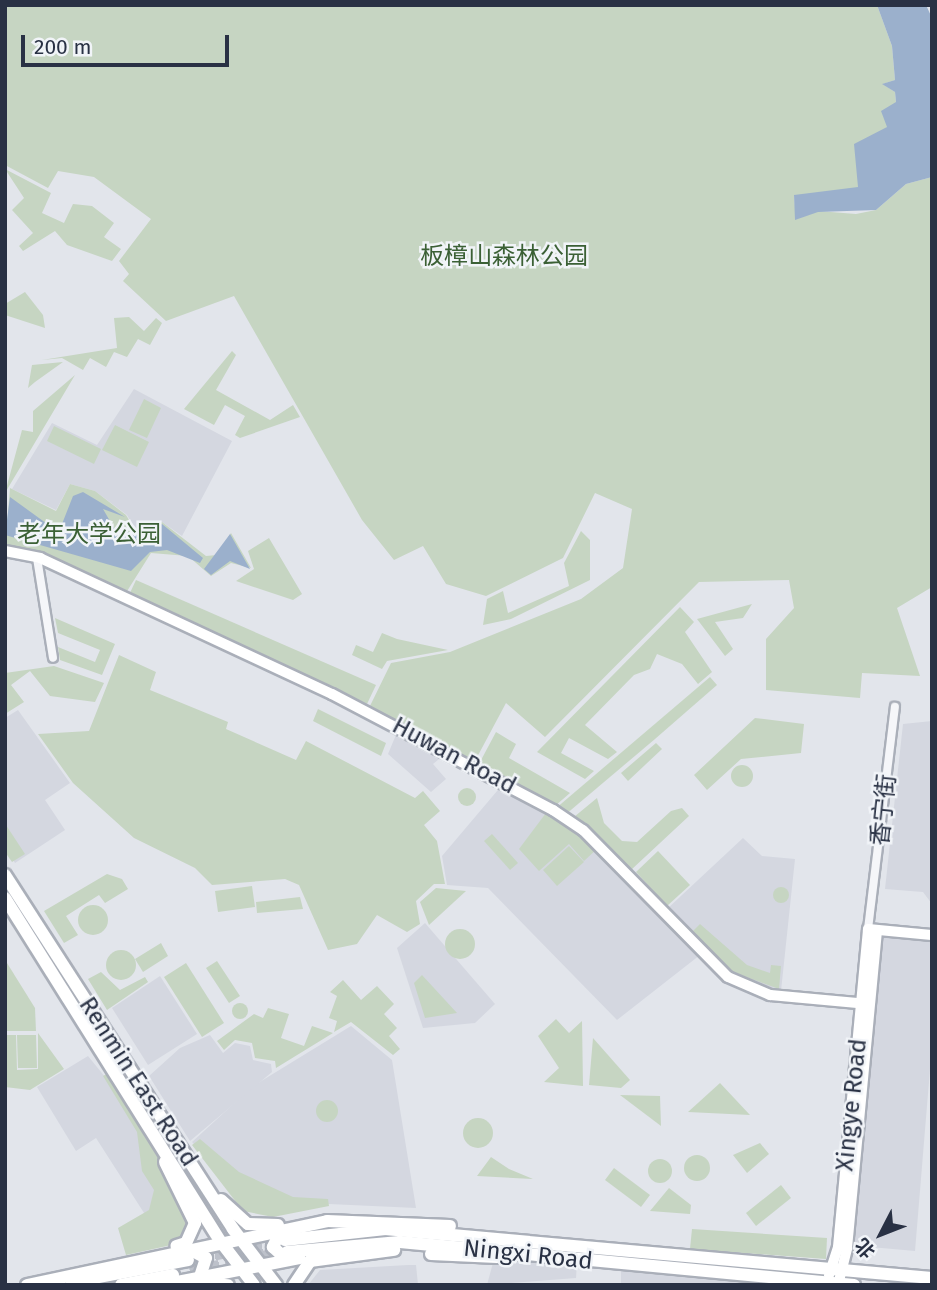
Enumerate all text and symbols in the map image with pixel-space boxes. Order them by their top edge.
scale bar [24,21,233,65]
text: 200 m [34,34,91,60]
park label: 板樟山森林公园 [420,243,588,271]
park label: 老年大学公园 [17,521,161,549]
street label: Huwan Road [387,711,521,801]
street label: 香宁街 [866,773,902,847]
street label: Renmin East Road [73,992,203,1172]
street label: Xingye Road [831,1037,873,1173]
north arrow [846,1199,916,1269]
street label: Ningxi Road [462,1234,594,1276]
text: 北 [850,1234,880,1263]

